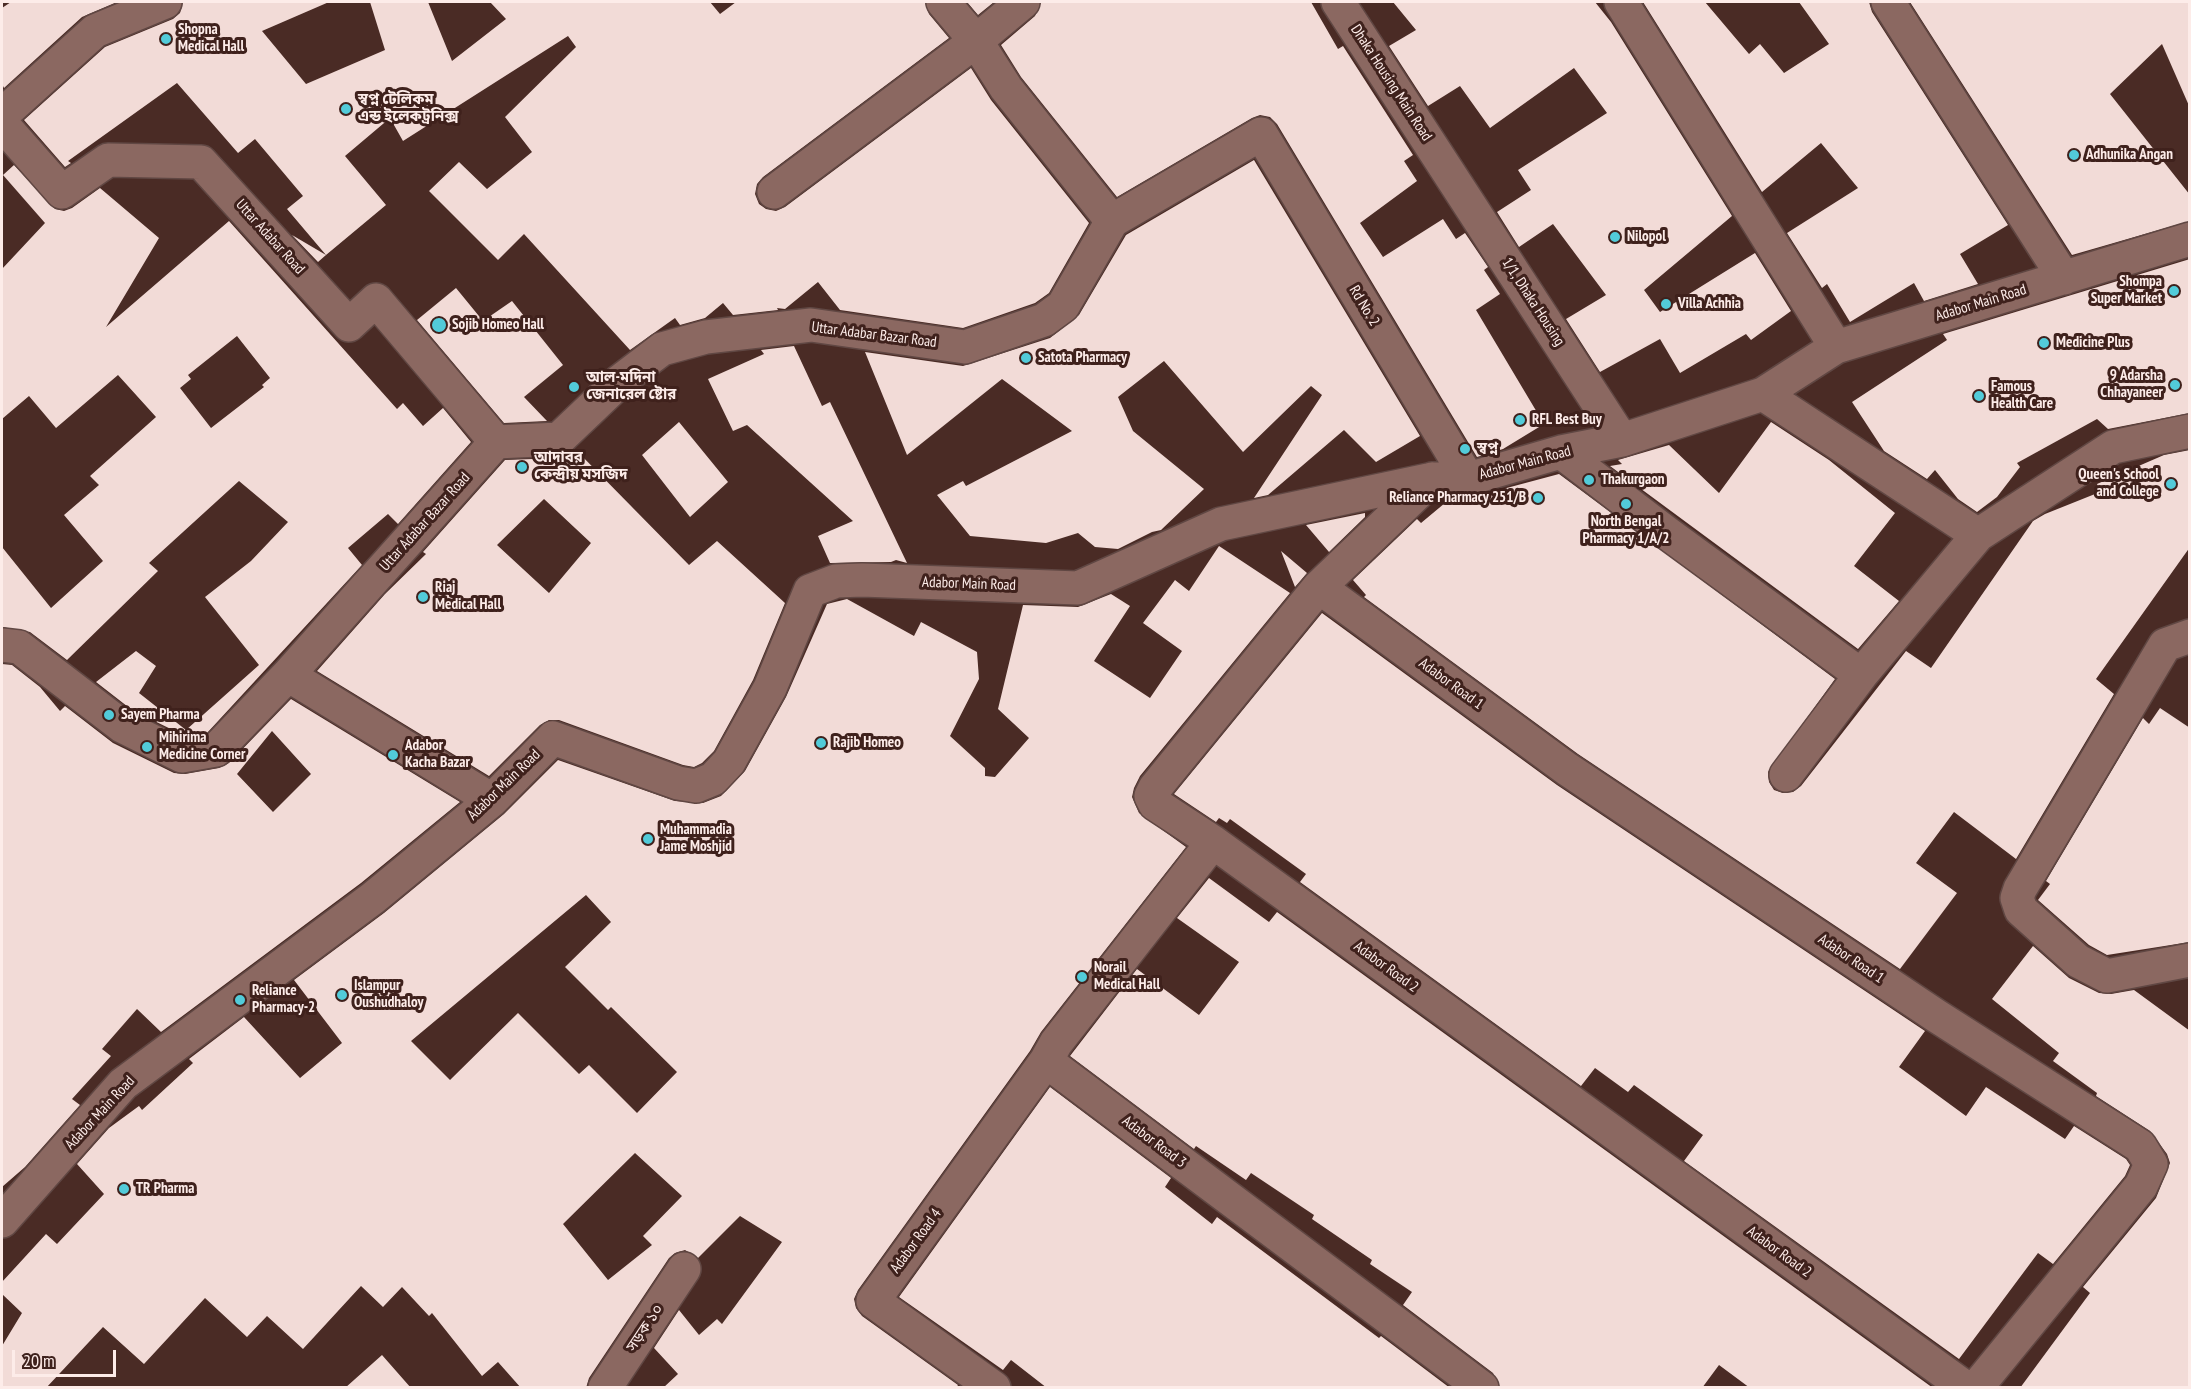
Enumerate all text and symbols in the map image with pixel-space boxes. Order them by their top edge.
place label: Shopna Medical Hall [178,21,244,56]
street label: Dhaka Housing Main Road [1347,21,1435,145]
marker: Shopna Medical Hall [159,32,173,46]
place label: স্বপ্ন টেলিকম এন্ড ইলেকট্রনিক্স [358,91,458,126]
marker: স্বপ্ন টেলিকম এন্ড ইলেকট্রনিক্স [339,102,353,116]
place label: Adhunika Angan [2086,146,2173,164]
marker: Adhunika Angan [2067,148,2081,162]
street label: Uttar Adabar Road [232,196,308,278]
place label: Nilopol [1627,228,1666,246]
marker: Nilopol [1608,230,1622,244]
street label: 1/1, Dhaka Housing [1498,254,1568,350]
place label: Shompa Super Market [2091,273,2162,308]
street label: Adabor Main Road [1933,281,2029,325]
street label: Rd No. 2 [1345,283,1383,329]
marker: Shompa Super Market [2167,284,2181,298]
place label: Villa Achhia [1678,295,1741,313]
marker: Villa Achhia [1659,297,1673,311]
marker: Sojib Homeo Hall [430,316,448,334]
place label: Sojib Homeo Hall [452,316,544,334]
street label: Uttar Adabar Bazar Road [810,318,938,352]
place label: Medicine Plus [2056,334,2130,352]
marker: Medicine Plus [2037,336,2051,350]
place label: Satota Pharmacy [1038,349,1127,367]
marker: Satota Pharmacy [1019,351,1033,365]
place label: 9 Adarsha Chhayaneer [2100,367,2163,402]
place label: আল-মদিনা জেনারেল ষ্টোর [586,369,676,404]
place label: Famous Health Care [1991,378,2053,413]
marker: 9 Adarsha Chhayaneer [2168,378,2182,392]
marker: আল-মদিনা জেনারেল ষ্টোর [567,380,581,394]
marker: Famous Health Care [1972,389,1986,403]
place label: RFL Best Buy [1532,411,1602,429]
marker: RFL Best Buy [1513,413,1527,427]
place label: স্বপ্ন [1477,440,1498,458]
marker: স্বপ্ন [1458,442,1472,456]
street label: Adabor Main Road [1477,442,1573,484]
place label: আদাবর কেন্দ্রীয় মসজিদ [534,449,627,484]
marker: আদাবর কেন্দ্রীয় মসজিদ [515,460,529,474]
place label: Queen's School and College [2078,466,2159,501]
street label: Uttar Adabar Bazar Road [376,469,474,575]
place label: Thakurgaon [1601,471,1665,489]
marker: Thakurgaon [1582,473,1596,487]
marker: Queen's School and College [2164,477,2178,491]
place label: Reliance Pharmacy 251/B [1389,489,1526,507]
marker: Reliance Pharmacy 251/B [1531,491,1545,505]
marker: North Bengal Pharmacy 1/A/2 [1619,497,1633,511]
place label: North Bengal Pharmacy 1/A/2 [1582,513,1670,548]
street label: Adabor Main Road [922,573,1016,595]
place label: Riaj Medical Hall [435,579,501,614]
marker: Riaj Medical Hall [416,590,430,604]
street label: Adabor Road 1 [1415,655,1487,713]
place label: Sayem Pharma [121,706,200,724]
marker: Sayem Pharma [102,708,116,722]
place label: Mihirima Medicine Corner [159,729,245,764]
place label: Rajib Homeo [833,734,901,752]
marker: Rajib Homeo [814,736,828,750]
place label: Adabor Kacha Bazar [405,737,470,772]
marker: Mihirima Medicine Corner [140,740,154,754]
street label: Adabor Main Road [464,746,544,824]
marker: Adabor Kacha Bazar [386,748,400,762]
place label: Muhammadia Jame Moshjid [660,821,732,856]
marker: Muhammadia Jame Moshjid [641,832,655,846]
street label: Adabor Road 1 [1815,930,1887,988]
street label: Adabor Road 2 [1350,938,1422,996]
place label: Norail Medical Hall [1094,959,1160,994]
marker: Norail Medical Hall [1075,970,1089,984]
place label: Islampur Oushudhaloy [354,977,423,1012]
place label: Reliance Pharmacy-2 [252,982,315,1017]
marker: Islampur Oushudhaloy [335,988,349,1002]
marker: Reliance Pharmacy-2 [233,993,247,1007]
street label: Adabor Main Road [61,1072,139,1154]
street label: Adabor Road 3 [1118,1112,1190,1172]
place label: TR Pharma [136,1180,194,1198]
marker: TR Pharma [117,1182,131,1196]
street label: Adabor Road 4 [887,1205,945,1277]
street label: Adabor Road 2 [1743,1223,1815,1281]
street label: সড়ক ১০ [623,1301,667,1355]
scale bar [15,1338,118,1376]
text: 20 m [23,1349,55,1372]

